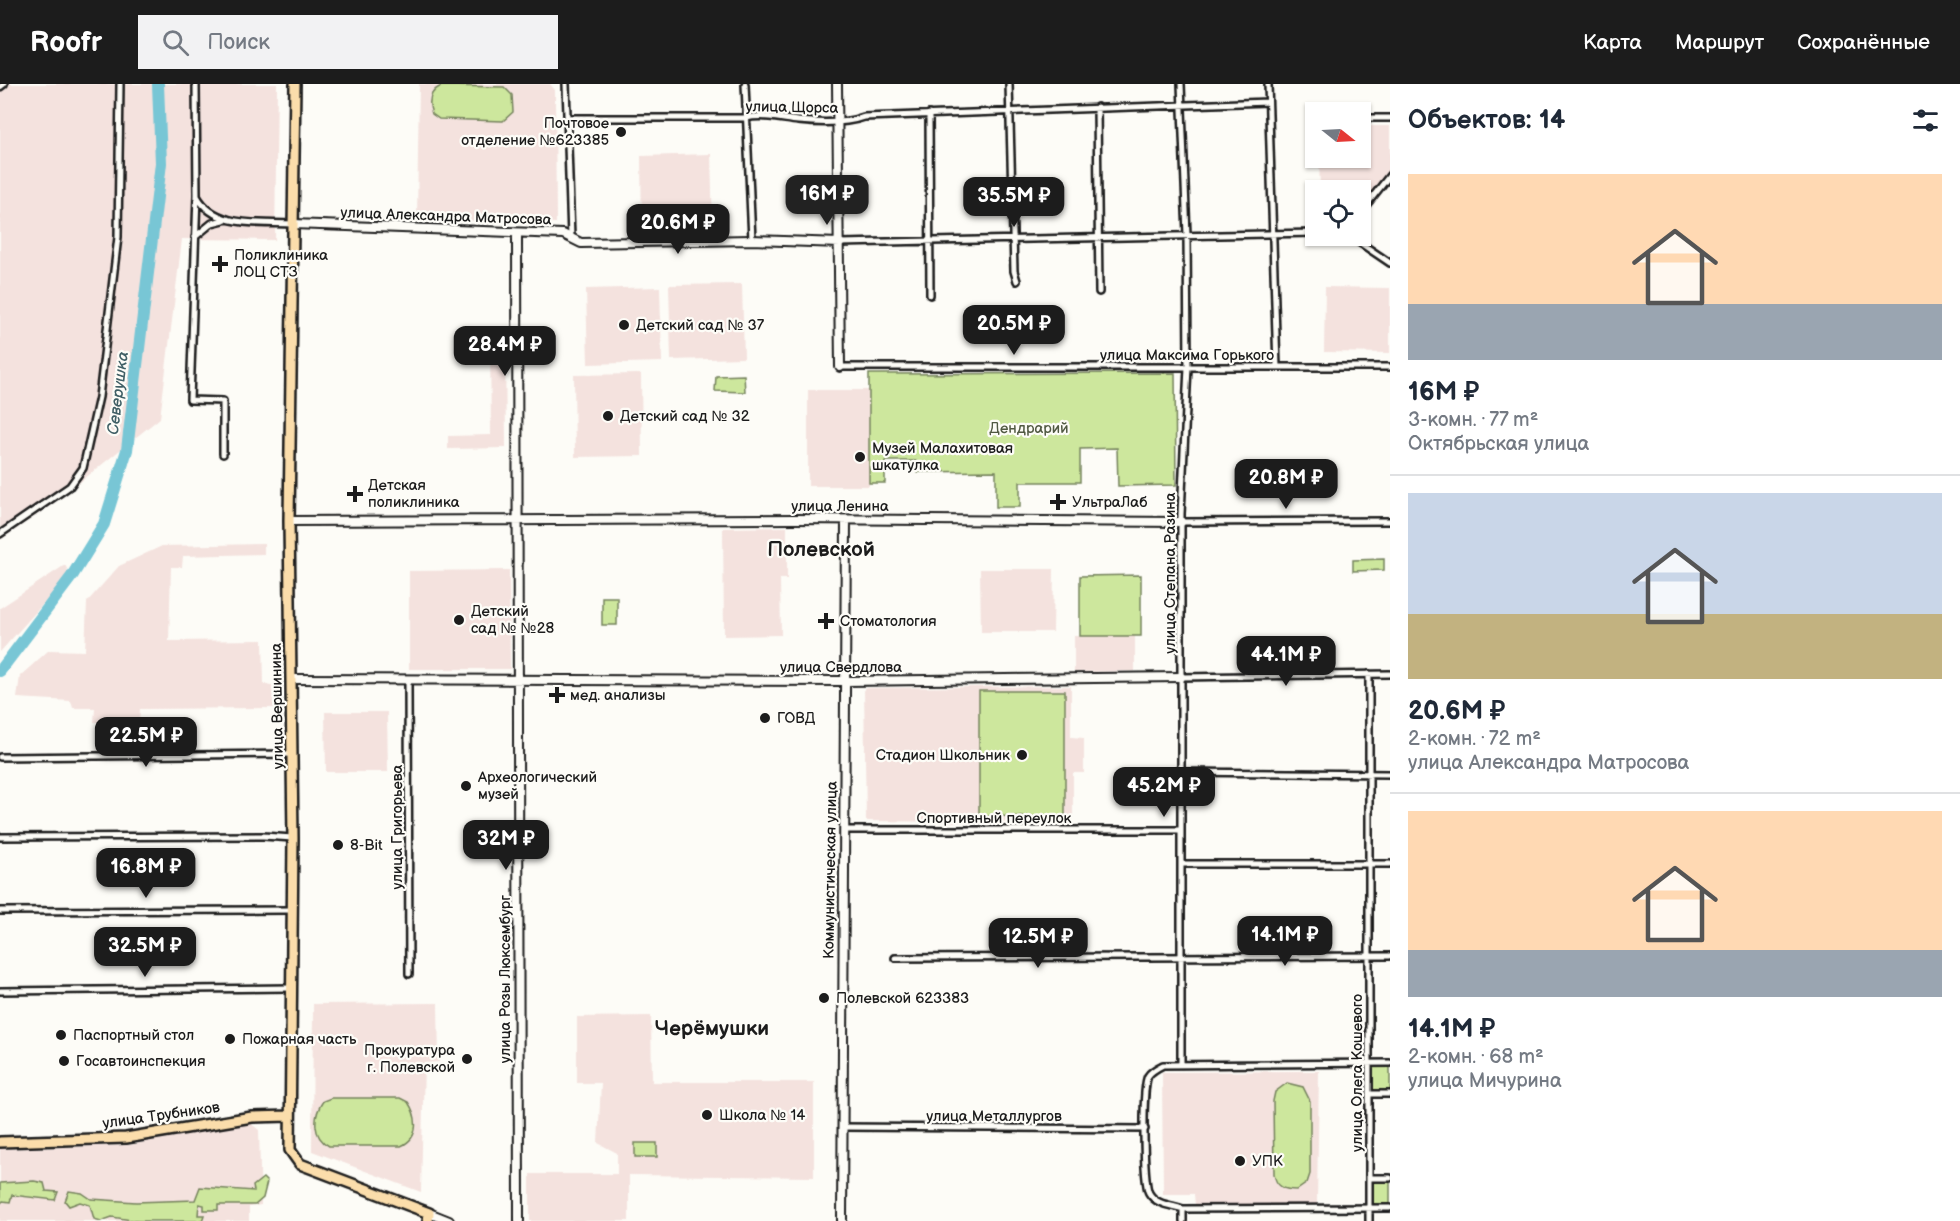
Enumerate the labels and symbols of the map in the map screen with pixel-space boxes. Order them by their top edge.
street label: улица Щорса [745,97,839,118]
north arrow [1305,102,1371,168]
place label: Почтовое отделение №623385 [461,114,609,150]
marker: Почтовое отделение №623385 [614,125,628,139]
pin: 16M ₽ [785,175,869,226]
pin: 35.5M ₽ [959,177,1069,228]
street label: улица Александра Матросова [340,203,552,230]
pin: 20.6M ₽ [623,204,733,255]
place label: Поликлиника ЛОЦ СТЗ [233,246,328,282]
marker: Поликлиника ЛОЦ СТЗ [211,255,229,273]
pin: 20.5M ₽ [959,305,1069,356]
place label: Детский сад № 37 [636,316,765,335]
marker: Детский сад № 37 [617,318,631,332]
pin: 28.4M ₽ [450,326,560,377]
street label: улица Максима Горького [1100,346,1274,365]
water label: Северушка [104,350,133,436]
place label: Детский сад № 32 [620,407,750,426]
marker: Детский сад № 32 [601,409,615,423]
park label: Дендрарий [989,419,1069,438]
place label: Музей Малахитовая шкатулка [872,439,1013,475]
marker: Музей Малахитовая шкатулка [853,450,867,464]
pin: 20.8M ₽ [1231,459,1341,510]
place label: Детская поликлиника [368,476,460,512]
marker: Детская поликлиника [346,485,364,503]
street label: улица Степана Разина [1161,492,1180,654]
marker: УльтраЛаб [1049,493,1067,511]
place label: УльтраЛаб [1072,493,1147,512]
street label: улица Ленина [791,497,889,516]
district label: Полевской [767,537,875,562]
place label: Детский сад № №28 [471,602,554,638]
marker: Стоматология [817,612,835,630]
place label: Стоматология [840,612,937,631]
marker: Детский сад № №28 [452,613,466,627]
pin: 44.1M ₽ [1231,636,1341,687]
street label: улица Вершинина [267,643,288,769]
street label: улица Свердлова [780,658,902,677]
marker: мед. анализы [548,686,566,704]
place label: мед. анализы [570,686,665,705]
place label: ГОВД [777,709,816,728]
marker: ГОВД [758,711,772,725]
pin: 22.5M ₽ [91,717,201,768]
place label: Стадион Школьник [876,746,1010,765]
marker: Стадион Школьник [1015,748,1029,762]
street label: улица Григорьева [388,764,407,889]
pin: 45.2M ₽ [1109,767,1219,818]
place label: Археологический музей [477,768,597,804]
marker: Археологический музей [459,779,473,793]
street label: Коммунистическая улица [819,781,842,959]
street label: Спортивный переулок [916,809,1072,828]
pin: 32M ₽ [464,820,548,871]
place label: 8-Bit [350,836,383,855]
marker: 8-Bit [331,838,345,852]
pin: 16.8M ₽ [91,848,201,899]
street label: улица Розы Люксембург [496,895,515,1063]
pin: 14.1M ₽ [1230,916,1340,967]
pin: 12.5M ₽ [983,918,1093,969]
pin: 32.5M ₽ [90,927,200,978]
place label: Полевской 623383 [836,989,969,1008]
marker: Полевской 623383 [817,991,831,1005]
street label: улица Олега Кошевого [1348,994,1367,1152]
district label: Черёмушки [655,1016,769,1041]
place label: Паспортный стол [73,1026,194,1045]
marker: Паспортный стол [54,1028,68,1042]
place label: Пожарная часть [242,1030,357,1049]
marker: Пожарная часть [223,1032,237,1046]
place label: Прокуратура г. Полевской [364,1041,455,1077]
place label: Госавтоинспекция [76,1052,205,1071]
marker: Прокуратура г. Полевской [460,1052,474,1066]
marker: Госавтоинспекция [57,1054,71,1068]
street label: улица Трубников [101,1098,221,1133]
place label: Школа № 14 [719,1106,805,1125]
street label: улица Металлургов [926,1107,1062,1126]
marker: Школа № 14 [700,1108,714,1122]
place label: УПК [1252,1152,1283,1171]
marker: УПК [1233,1154,1247,1168]

